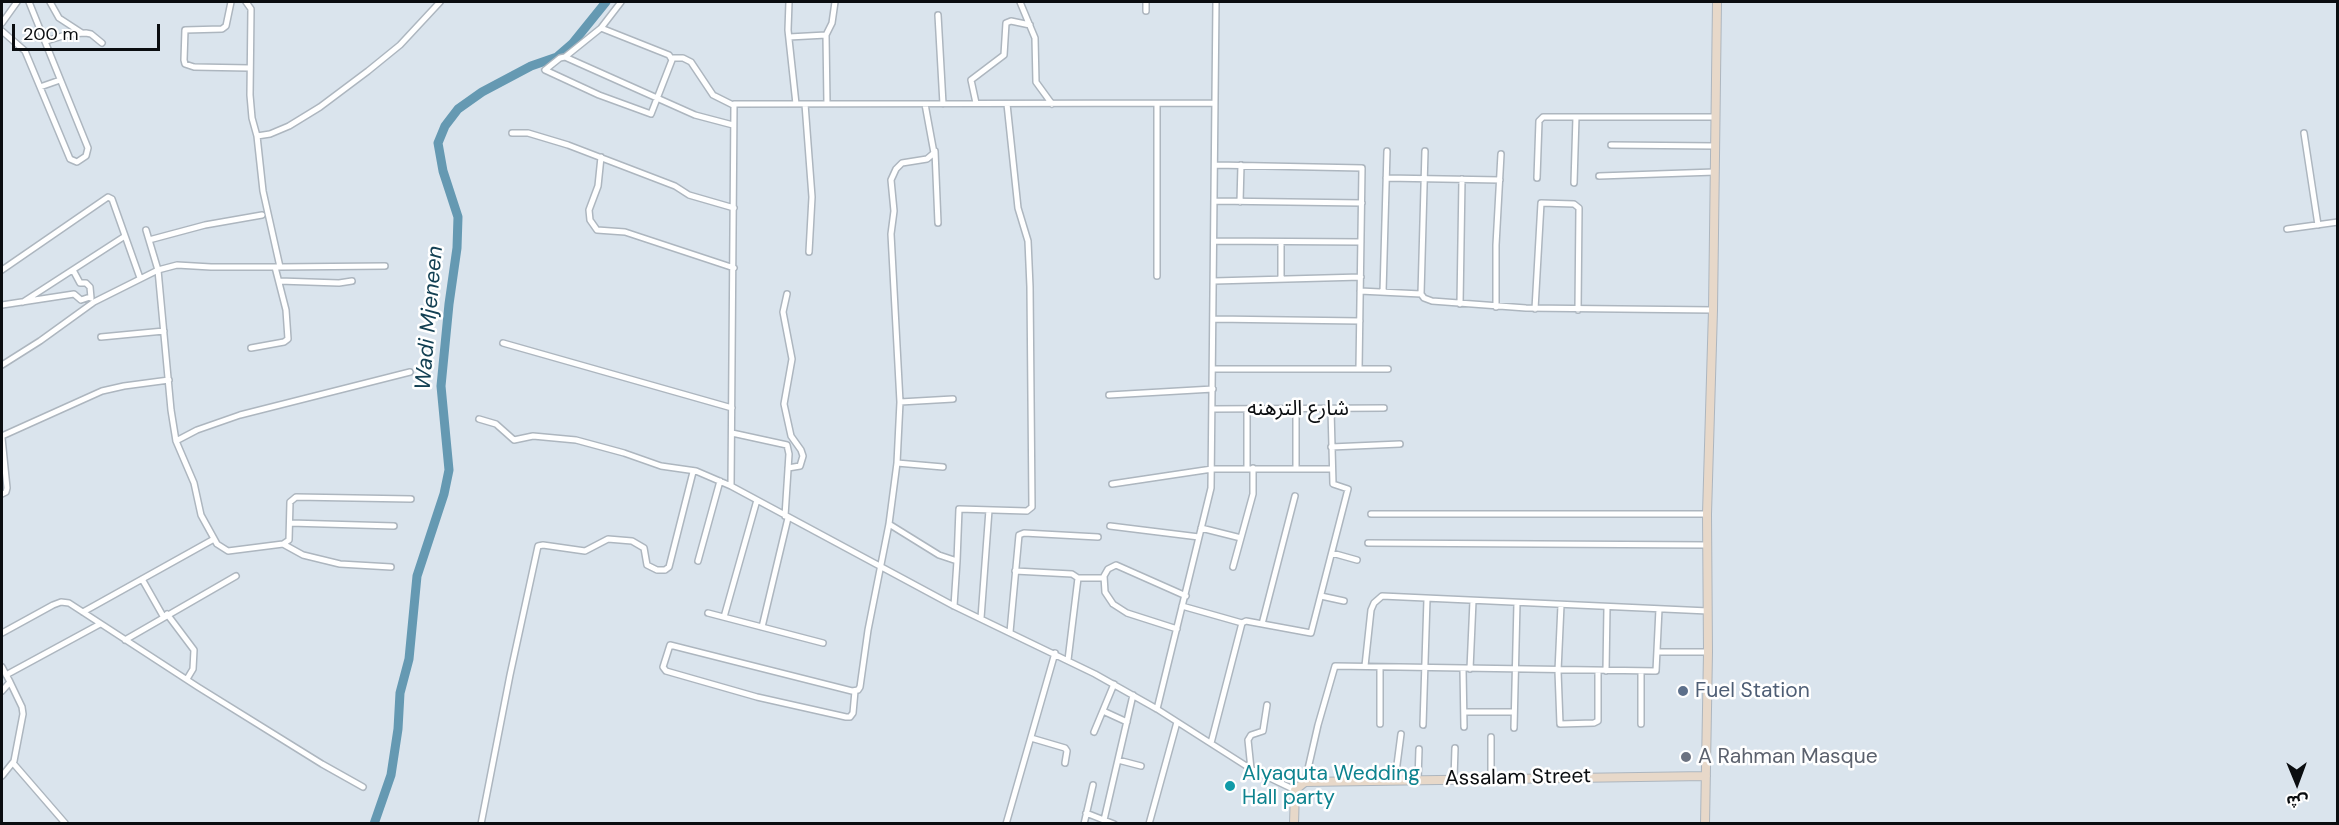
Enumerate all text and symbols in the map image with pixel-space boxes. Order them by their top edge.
scale bar [15,12,164,50]
text: 200 m [23,22,79,46]
water label: Wadi Mjeneen [411,245,449,391]
street label: شارع الترهنه [1247,396,1349,422]
place label: Fuel Station [1695,678,1810,704]
marker: Fuel Station [1676,684,1690,698]
place label: A Rahman Masque [1698,744,1878,770]
marker: A Rahman Masque [1679,750,1693,764]
north arrow [2267,753,2327,813]
place label: Alyaquta Wedding Hall party [1242,761,1420,811]
street label: Assalam Street [1445,764,1591,792]
marker: Alyaquta Wedding Hall party [1223,779,1237,793]
text: ش [2286,791,2308,812]

